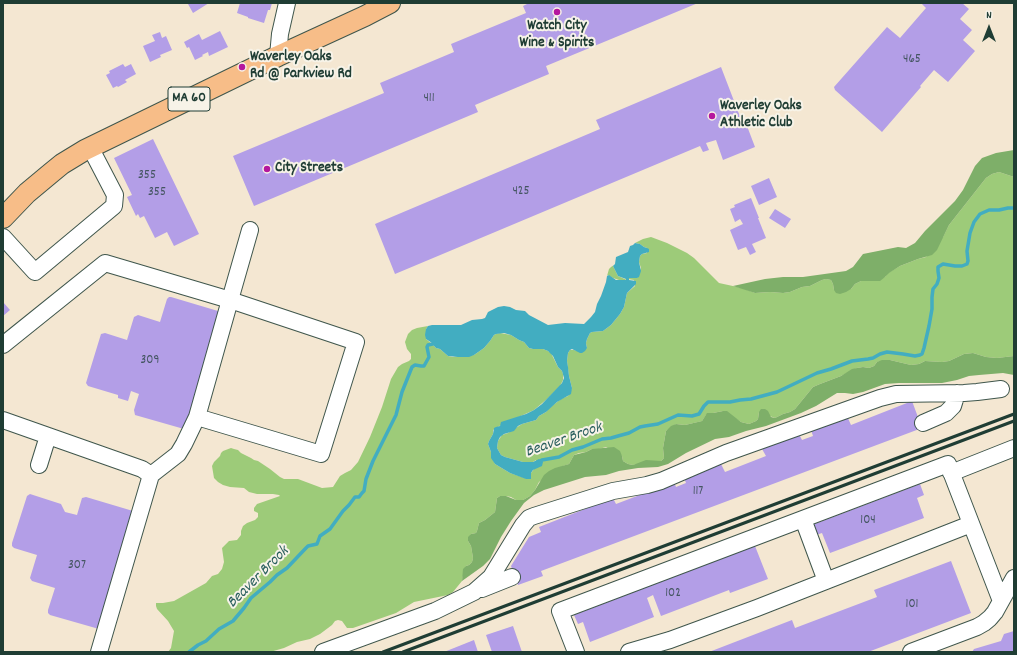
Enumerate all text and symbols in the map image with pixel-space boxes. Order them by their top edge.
marker: Watch City Wine & Spirits [552,7,562,17]
north arrow [969,8,1009,48]
text: N [986,8,992,24]
place label: Watch City Wine & Spirits [520,18,594,53]
place label: Waverley Oaks Rd @ Parkview Rd [250,49,352,84]
house number: 465 [903,52,921,68]
marker: Waverley Oaks Rd @ Parkview Rd [237,62,247,72]
road number: MA 60 [168,87,210,111]
house number: 411 [423,91,435,107]
place label: Waverley Oaks Athletic Club [720,98,802,133]
marker: Waverley Oaks Athletic Club [707,111,717,121]
place label: City Streets [275,160,343,178]
marker: City Streets [262,164,272,174]
house number: 355 [138,168,156,184]
house number: 425 [512,184,530,200]
house number: 355 [148,185,166,201]
house number: 309 [141,353,159,369]
water label: Beaver Brook [523,419,605,463]
house number: 117 [693,484,703,500]
house number: 104 [860,513,876,529]
water label: Beaver Brook [224,543,294,613]
house number: 307 [68,558,86,574]
house number: 102 [665,586,681,602]
house number: 101 [906,597,918,613]

